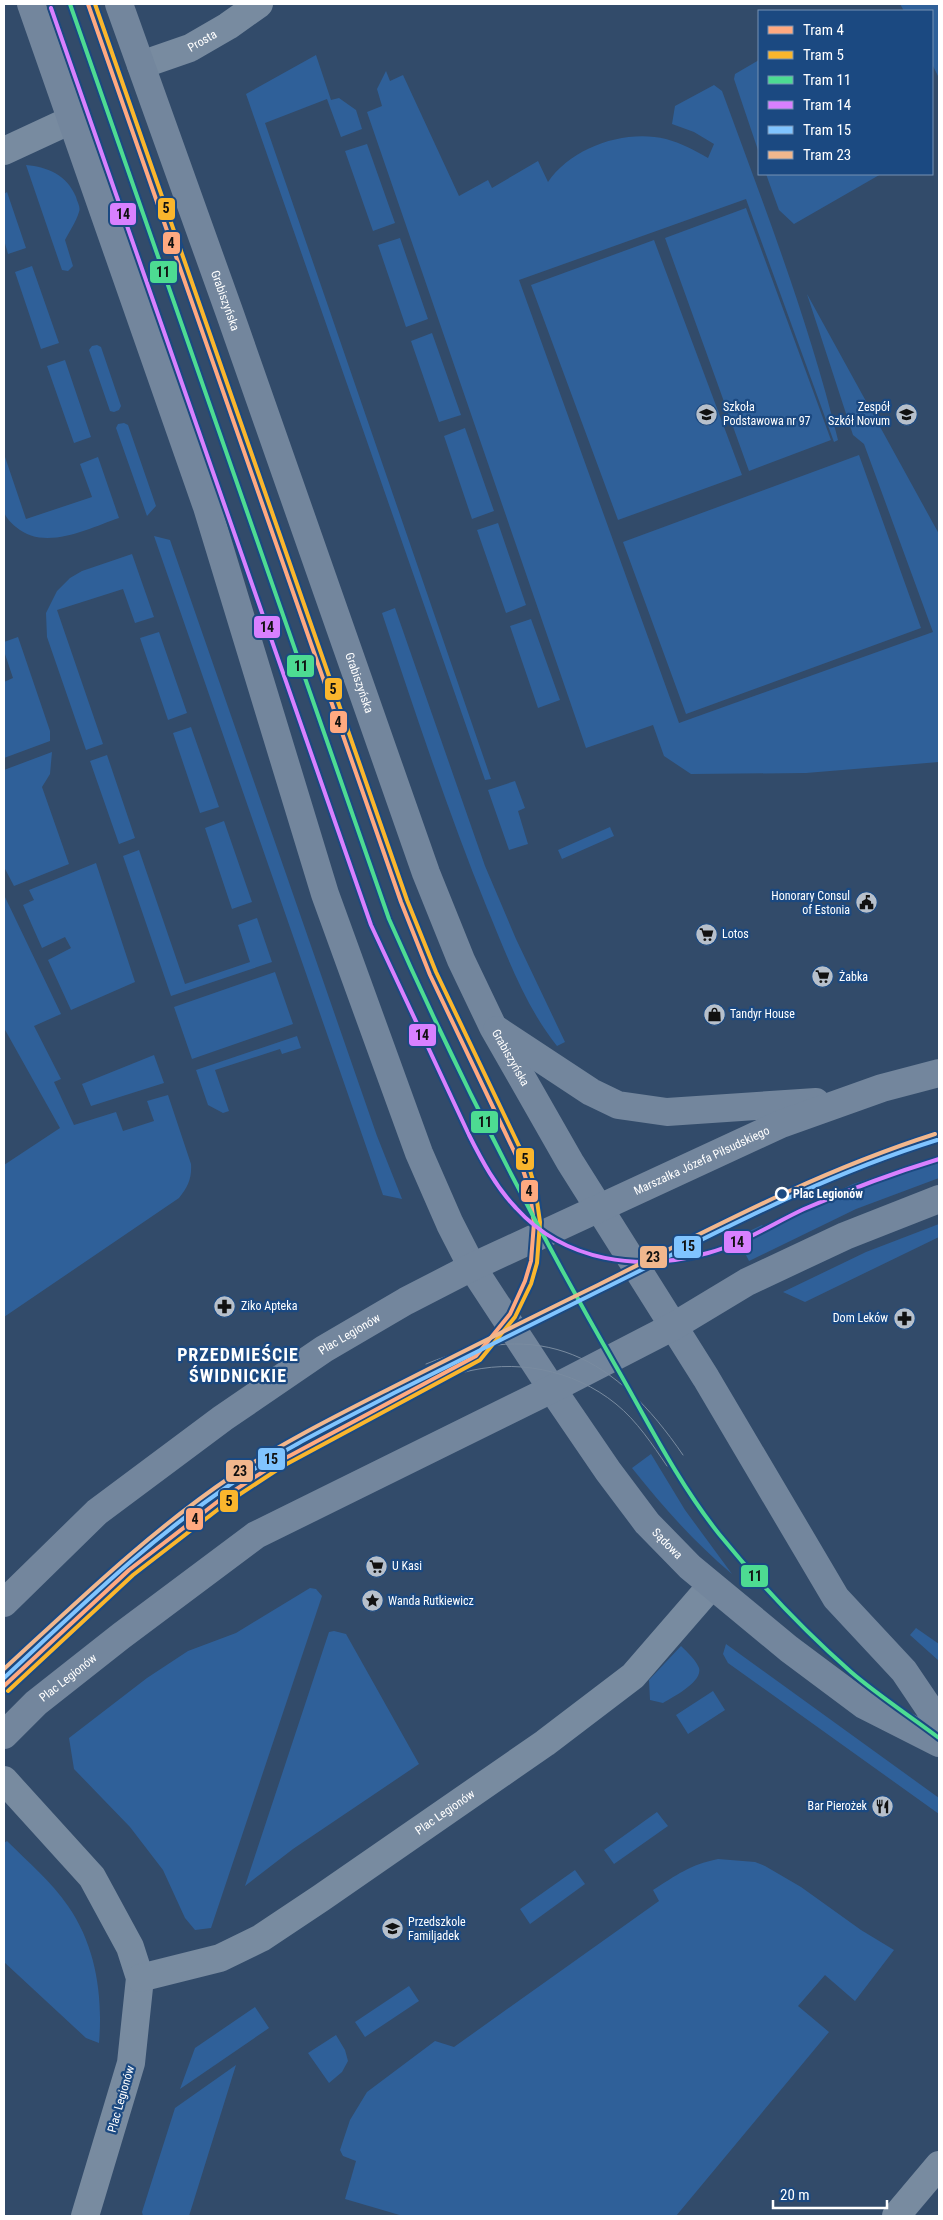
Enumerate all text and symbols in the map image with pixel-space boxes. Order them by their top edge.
legend [758,10,933,175]
text: Tram 4 [803,21,844,39]
street label: Prosta [185,27,219,55]
text: Tram 5 [803,46,844,64]
text: Tram 11 [803,71,851,89]
text: Tram 14 [803,96,851,114]
text: Tram 15 [803,121,851,139]
text: Tram 23 [803,146,851,164]
line badge: 5 [157,197,176,221]
text: 5 [162,200,170,216]
line badge: 14 [109,202,137,226]
text: 14 [116,206,130,222]
line badge: 4 [162,231,181,255]
text: 4 [167,235,175,251]
line badge: 11 [149,260,178,284]
text: 11 [156,264,170,280]
street label: Grabiszyńska [208,268,242,333]
place label: Szkoła Podstawowa nr 97 [723,400,811,428]
place label: Zespół Szkół Novum [828,400,890,428]
school or university icon: Szkoła Podstawowa nr 97 [695,402,719,426]
school or university icon: Zespół Szkół Novum [894,402,918,426]
line badge: 14 [253,615,281,639]
text: 14 [260,619,274,635]
street label: Grabiszyńska [342,651,376,715]
line badge: 11 [286,654,315,678]
text: 11 [294,658,308,674]
line badge: 5 [324,677,343,701]
text: 5 [329,681,337,697]
line badge: 4 [329,710,348,734]
text: 4 [334,714,342,730]
place label: Honorary Consul of Estonia [771,889,850,917]
public building icon: Honorary Consul of Estonia [854,891,878,915]
supermarket icon: Lotos [694,922,718,946]
place label: Lotos [722,927,749,941]
supermarket icon: Żabka [811,965,835,989]
place label: Żabka [839,969,868,984]
shop icon: Tandyr House [702,1002,726,1026]
place label: Tandyr House [730,1007,795,1021]
line badge: 14 [408,1023,437,1047]
text: 14 [415,1027,429,1043]
street label: Grabiszyńska [489,1027,532,1089]
line badge: 11 [470,1110,499,1134]
text: 11 [478,1114,492,1130]
street label: Marszałka Józefa Piłsudskiego [632,1123,772,1198]
line badge: 5 [515,1147,535,1171]
text: 5 [521,1151,529,1167]
line badge: 4 [520,1179,539,1203]
text: 4 [525,1183,533,1199]
marker: Plac Legionów [775,1187,789,1201]
place label: Plac Legionów [793,1187,863,1201]
line badge: 14 [723,1230,752,1254]
text: 14 [730,1234,744,1250]
line badge: 15 [673,1235,702,1259]
text: 15 [681,1238,695,1254]
line badge: 23 [639,1245,668,1269]
text: 23 [646,1249,660,1265]
pharmacy icon: Ziko Apteka [213,1294,237,1318]
place label: Ziko Apteka [241,1299,298,1313]
pharmacy icon: Dom Leków [892,1306,916,1330]
street label: Plac Legionów [316,1311,383,1358]
place label: Dom Leków [833,1311,888,1325]
district label: PRZEDMIEŚCIE ŚWIDNICKIE [177,1344,299,1386]
line badge: 15 [257,1447,286,1471]
text: 15 [264,1451,278,1467]
line badge: 23 [225,1459,254,1483]
text: 23 [233,1463,247,1479]
line badge: 5 [219,1489,239,1513]
text: 5 [225,1493,233,1509]
line badge: 4 [185,1507,204,1531]
text: 4 [191,1511,199,1527]
street label: Sądowa [649,1525,686,1562]
supermarket icon: U Kasi [364,1554,388,1578]
place label: U Kasi [392,1559,422,1573]
line badge: 11 [740,1564,769,1588]
text: 11 [748,1568,762,1584]
place icon: Wanda Rutkiewicz [360,1589,384,1613]
place label: Wanda Rutkiewicz [388,1594,474,1608]
street label: Plac Legionów [36,1651,100,1705]
street label: Plac Legionów [413,1787,478,1838]
restaurant icon: Bar Pierożek [871,1794,895,1818]
place label: Bar Pierożek [808,1799,868,1813]
place label: Przedszkole Familjadek [408,1915,466,1943]
school or university icon: Przedszkole Familjadek [380,1917,404,1941]
street label: Plac Legionów [105,2064,137,2134]
scale bar [773,2178,887,2210]
text: 20 m [780,2186,810,2204]

